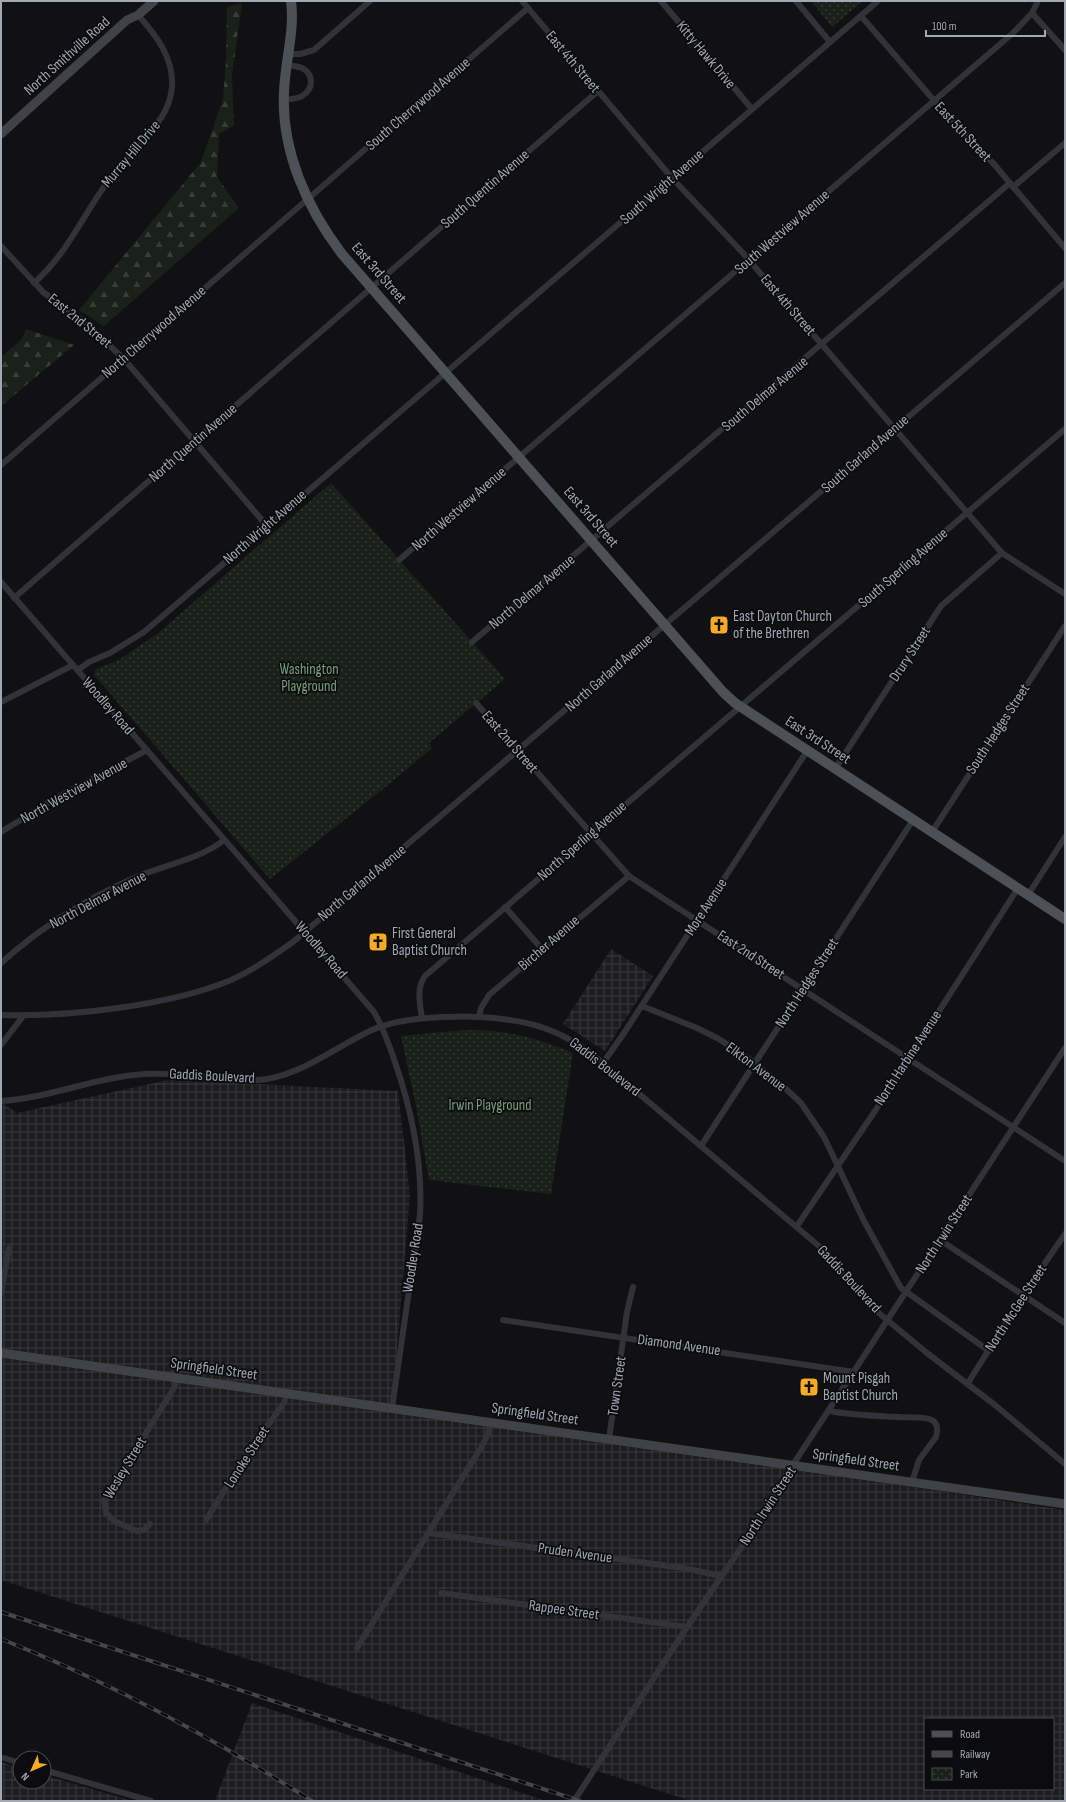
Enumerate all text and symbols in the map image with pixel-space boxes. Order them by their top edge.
street label: North Smithville Road [20,12,114,100]
scale bar [926,12,1045,38]
street label: Kitty Hawk Drive [672,17,740,93]
text: 100 m [932,19,957,34]
street label: East 4th Street [541,27,605,97]
street label: South Cherrywood Avenue [362,53,474,155]
street label: East 5th Street [930,98,996,166]
street label: Murray Hill Drive [97,116,165,192]
street label: South Quentin Avenue [437,145,533,233]
street label: South Wright Avenue [616,145,708,229]
street label: South Westview Avenue [731,186,833,278]
street label: East 3rd Street [347,239,411,308]
street label: East 4th Street [756,270,820,340]
street label: North Cherrywood Avenue [98,281,210,383]
street label: East 2nd Street [44,289,116,353]
street label: South Delmar Avenue [718,352,812,436]
street label: North Quentin Avenue [145,399,241,487]
street label: South Garland Avenue [817,411,913,497]
street label: North Westview Avenue [408,463,510,555]
street label: East 3rd Street [559,483,623,552]
street label: North Wright Avenue [219,486,311,568]
street label: South Sperling Avenue [854,524,952,612]
street label: North Delmar Avenue [485,550,579,634]
place label: East Dayton Church of the Brethren [733,607,832,643]
church icon: East Dayton Church of the Brethren [708,614,730,636]
street label: Drury Street [885,622,935,685]
street label: North Garland Avenue [561,630,657,716]
park label: Washington Playground [279,660,339,696]
street label: Woodley Road [78,673,138,739]
street label: South Hedges Street [962,680,1034,778]
street label: East 2nd Street [478,707,543,778]
street label: East 3rd Street [781,712,855,769]
street label: North Westview Avenue [17,754,131,828]
street label: North Sperling Avenue [533,797,631,885]
street label: North Garland Avenue [314,841,410,925]
street label: North Delmar Avenue [46,867,150,933]
street label: More Avenue [681,875,731,939]
street label: Bircher Avenue [514,911,584,975]
street label: Woodley Road [291,917,351,983]
place label: First General Baptist Church [392,924,467,960]
street label: East 2nd Street [714,926,789,984]
church icon: First General Baptist Church [367,931,389,953]
street label: North Hedges Street [771,934,843,1031]
street label: North Harbine Avenue [870,1007,946,1109]
street label: Gaddis Boulevard [565,1033,645,1101]
street label: Elkton Avenue [722,1038,790,1096]
street label: Gaddis Boulevard [169,1064,255,1088]
park label: Irwin Playground [449,1096,532,1115]
street label: North Irwin Street [911,1190,977,1277]
street label: Woodley Road [398,1222,428,1294]
street label: Gaddis Boulevard [813,1241,885,1317]
street label: North McGee Street [981,1260,1052,1355]
street label: Diamond Avenue [636,1330,722,1360]
street label: Springfield Street [169,1353,259,1385]
street label: Town Street [603,1354,631,1417]
place label: Mount Pisgah Baptist Church [823,1369,898,1405]
church icon: Mount Pisgah Baptist Church [798,1376,820,1398]
street label: Springfield Street [490,1398,580,1430]
street label: Lonoke Street [220,1422,274,1491]
street label: Wesley Street [99,1433,151,1503]
street label: Springfield Street [811,1444,901,1476]
street label: North Irwin Street [735,1462,801,1549]
street label: Pruden Avenue [537,1538,613,1568]
street label: Rappee Street [528,1596,601,1624]
legend [924,1718,1054,1790]
text: Road [960,1727,980,1742]
text: Railway [960,1747,991,1762]
north arrow [12,1750,52,1790]
text: Park [960,1767,978,1782]
text: N [19,1770,32,1783]

